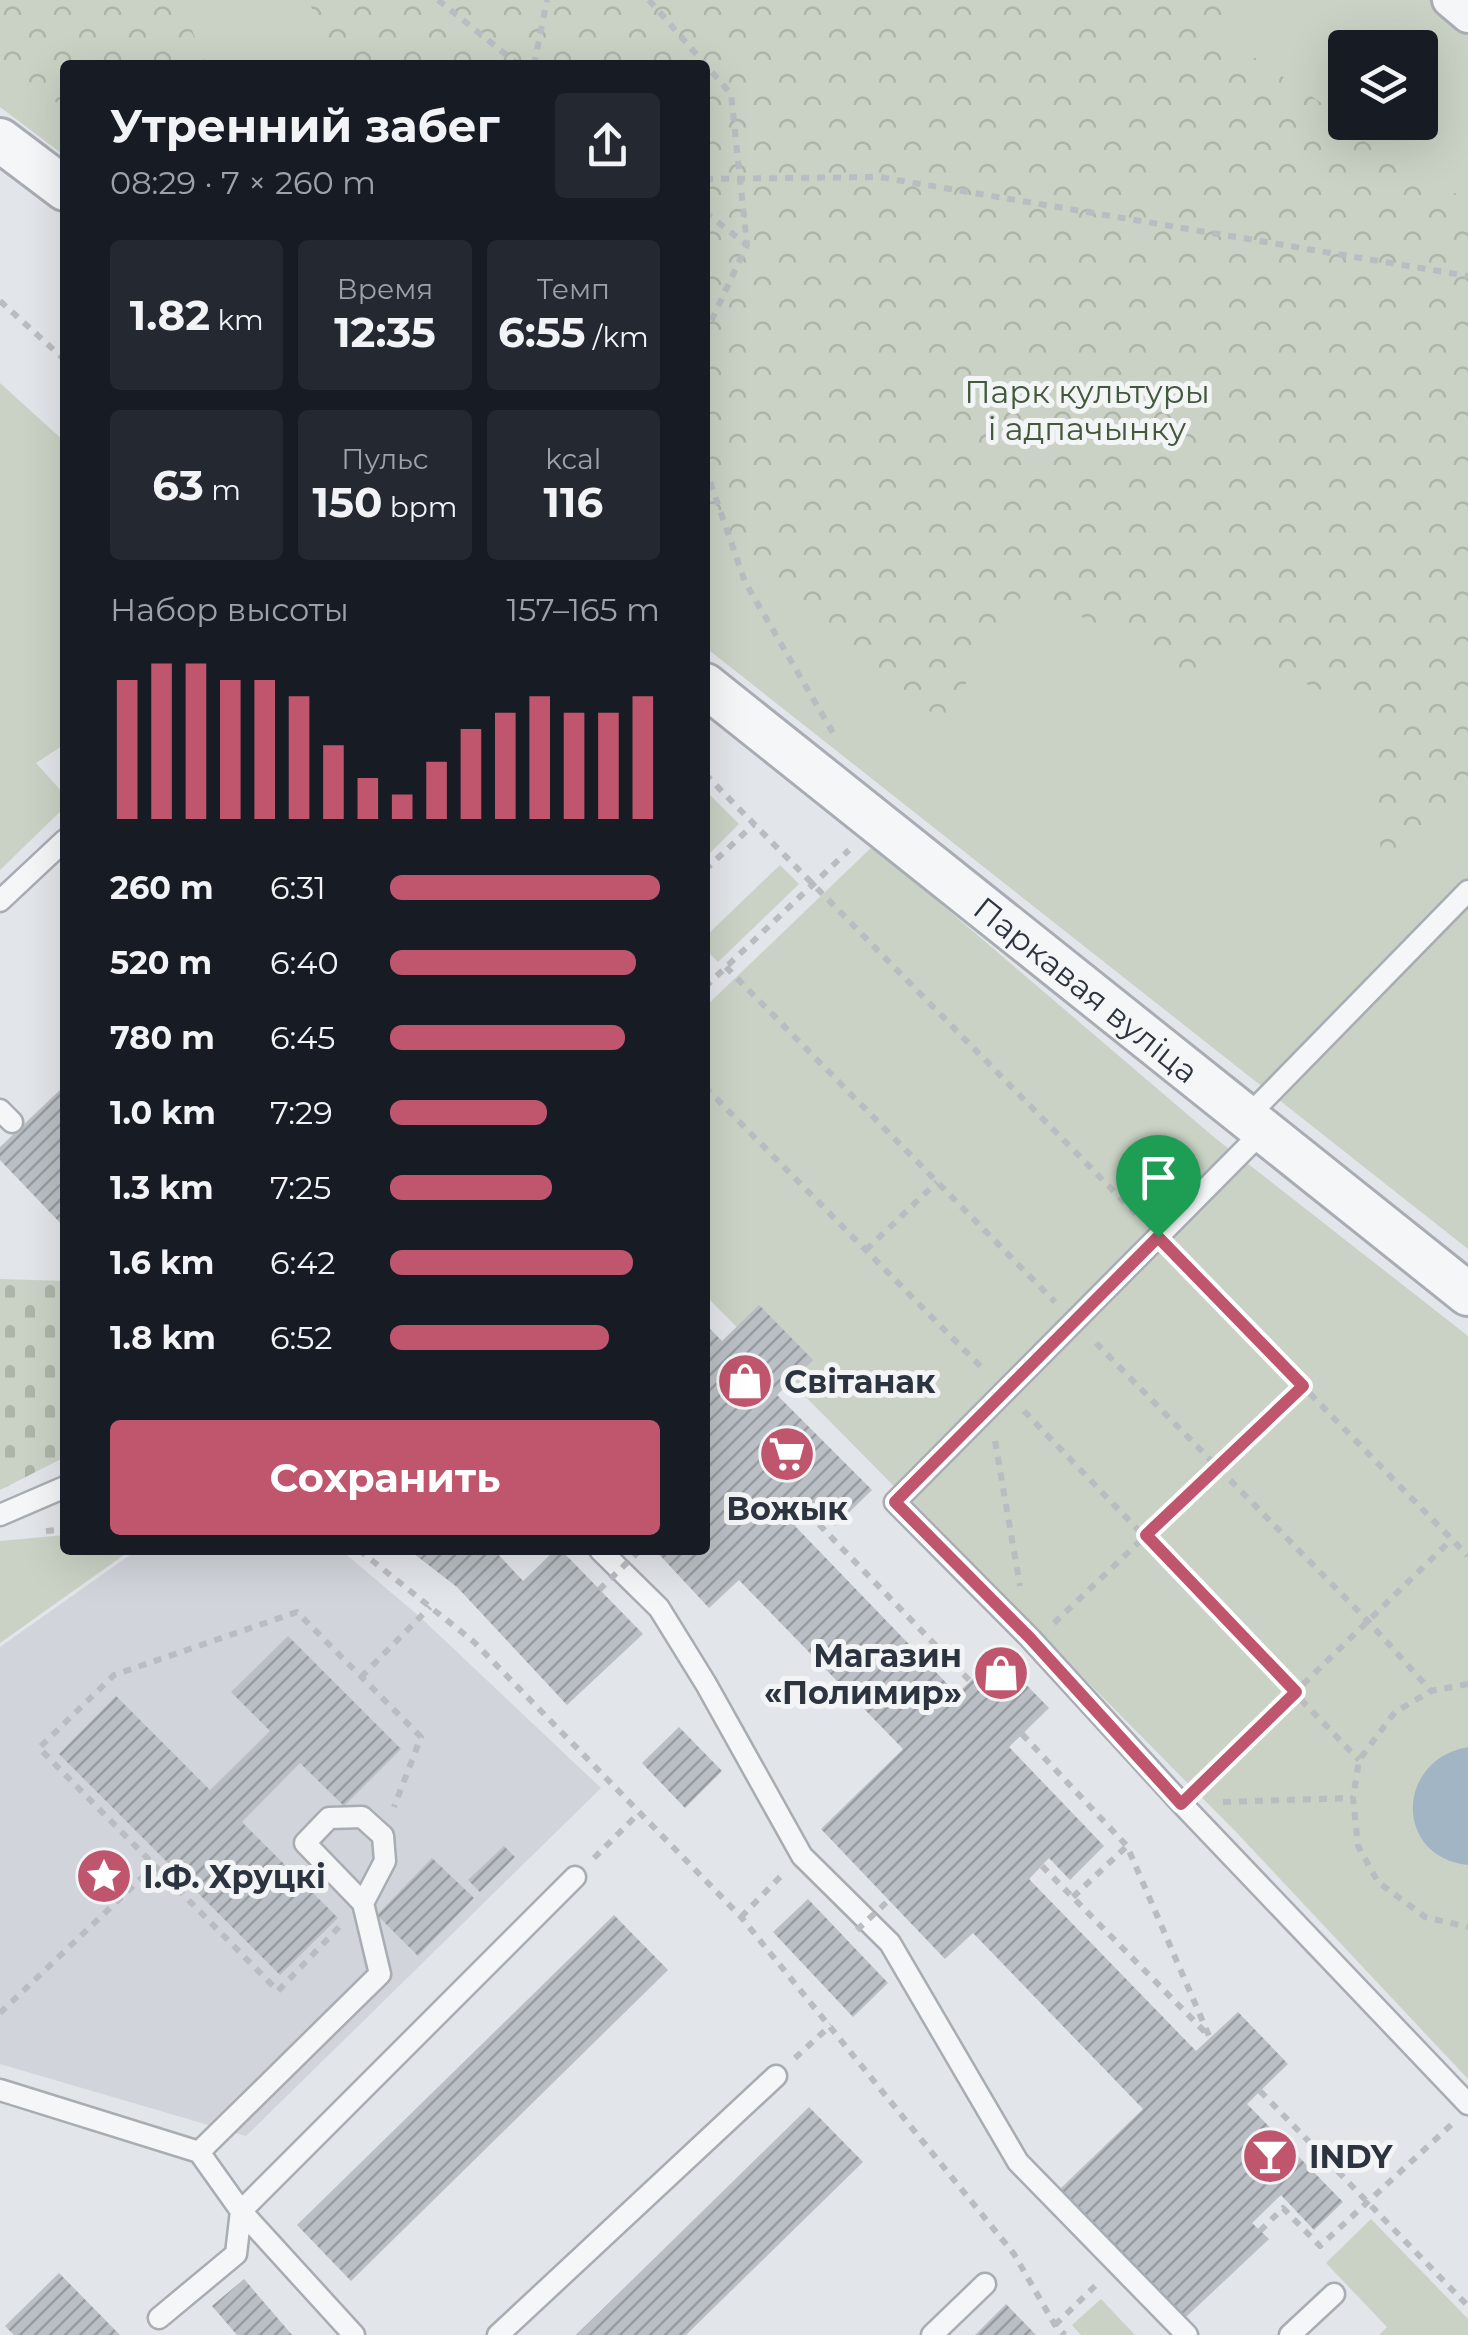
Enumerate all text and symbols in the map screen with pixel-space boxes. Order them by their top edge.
map controls [1328,30,1438,140]
button: layers [1328,30,1438,140]
button: share [555,93,660,198]
text: Утренний забег [110,98,500,153]
text: 08:29 · 7 × 260 m [110,163,376,202]
text: Время [337,272,433,306]
text: Темп [537,272,610,306]
text: 1.82 [130,289,210,341]
text: km [210,303,264,337]
text: 12:35 [334,306,436,358]
text: 6:55 [498,306,586,358]
text: /km [586,320,649,354]
park label: Парк культуры і адпачынку [964,372,1210,448]
text: Пульс [341,442,429,476]
text: kcal [545,442,601,476]
text: 63 [152,459,204,511]
text: m [204,473,241,507]
text: 150 [312,476,382,528]
text: 116 [543,476,603,528]
text: bpm [382,490,457,524]
text: Набор высоты [110,590,349,629]
text: 157–165 m [507,590,660,629]
text: 260 m [110,868,214,907]
text: 6:31 [270,868,326,907]
street label: Паркавая вуліца [966,888,1206,1091]
text: 520 m [110,943,212,982]
text: 6:40 [270,943,339,982]
text: 780 m [110,1018,215,1057]
text: 6:45 [270,1018,335,1057]
text: 1.0 km [110,1093,216,1132]
text: 7:29 [270,1093,333,1132]
pin [1116,1135,1201,1238]
icon: arrive [1131,1150,1186,1205]
text: 1.3 km [110,1168,214,1207]
text: 7:25 [270,1168,331,1207]
text: 1.6 km [110,1243,214,1282]
text: 6:42 [270,1243,336,1282]
text: 1.8 km [110,1318,216,1357]
text: 6:52 [270,1318,332,1357]
shop icon: Світанак [715,1351,775,1411]
place label: Світанак [784,1362,936,1401]
button: Сохранить [110,1420,660,1535]
supermarket icon: Вожык [757,1424,817,1484]
place label: Вожык [726,1489,848,1528]
place label: Магазин «Полимир» [764,1636,962,1712]
shop icon: Магазин «Полимир» [971,1643,1031,1703]
place icon: І.Ф. Хруцкі [74,1846,134,1906]
place label: І.Ф. Хруцкі [143,1857,326,1896]
bar icon: INDY [1240,2126,1300,2186]
place label: INDY [1309,2137,1394,2176]

